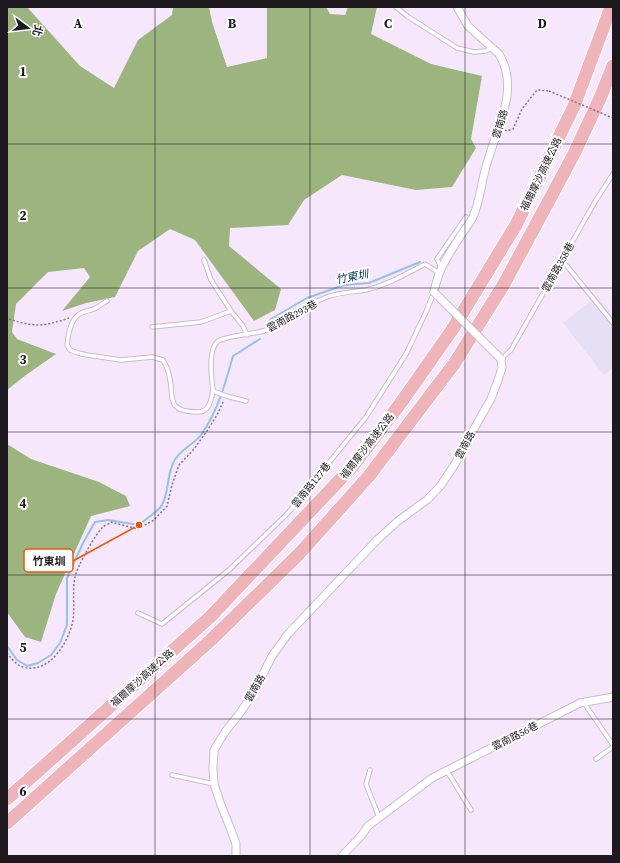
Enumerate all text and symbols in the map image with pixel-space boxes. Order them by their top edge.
north arrow [8,8,48,48]
text: A [74,15,83,32]
text: B [228,15,237,32]
text: C [384,15,392,32]
text: D [537,15,547,32]
text: 北 [29,23,46,38]
text: 1 [19,63,27,80]
street label: 雲南路 [489,108,511,140]
street label: 福爾摩沙高速公路 [518,135,564,213]
text: 2 [19,207,27,224]
street label: 雲南路358巷 [539,240,577,294]
water label: 竹東圳 [334,266,372,288]
street label: 雲南路293巷 [265,297,319,335]
text: 3 [19,351,27,368]
street label: 福爾摩沙高速公路 [337,410,397,482]
street label: 雲南路 [452,429,478,461]
street label: 雲南路127巷 [289,460,333,510]
text: 4 [19,495,27,512]
callout: 竹東圳 [24,549,73,572]
text: 竹東圳 [33,554,66,569]
text: 5 [19,639,27,656]
street label: 福爾摩沙高速公路 [108,646,176,710]
street label: 雲南路 [242,672,268,704]
street label: 雲南路56巷 [490,719,540,753]
text: 6 [19,783,27,800]

